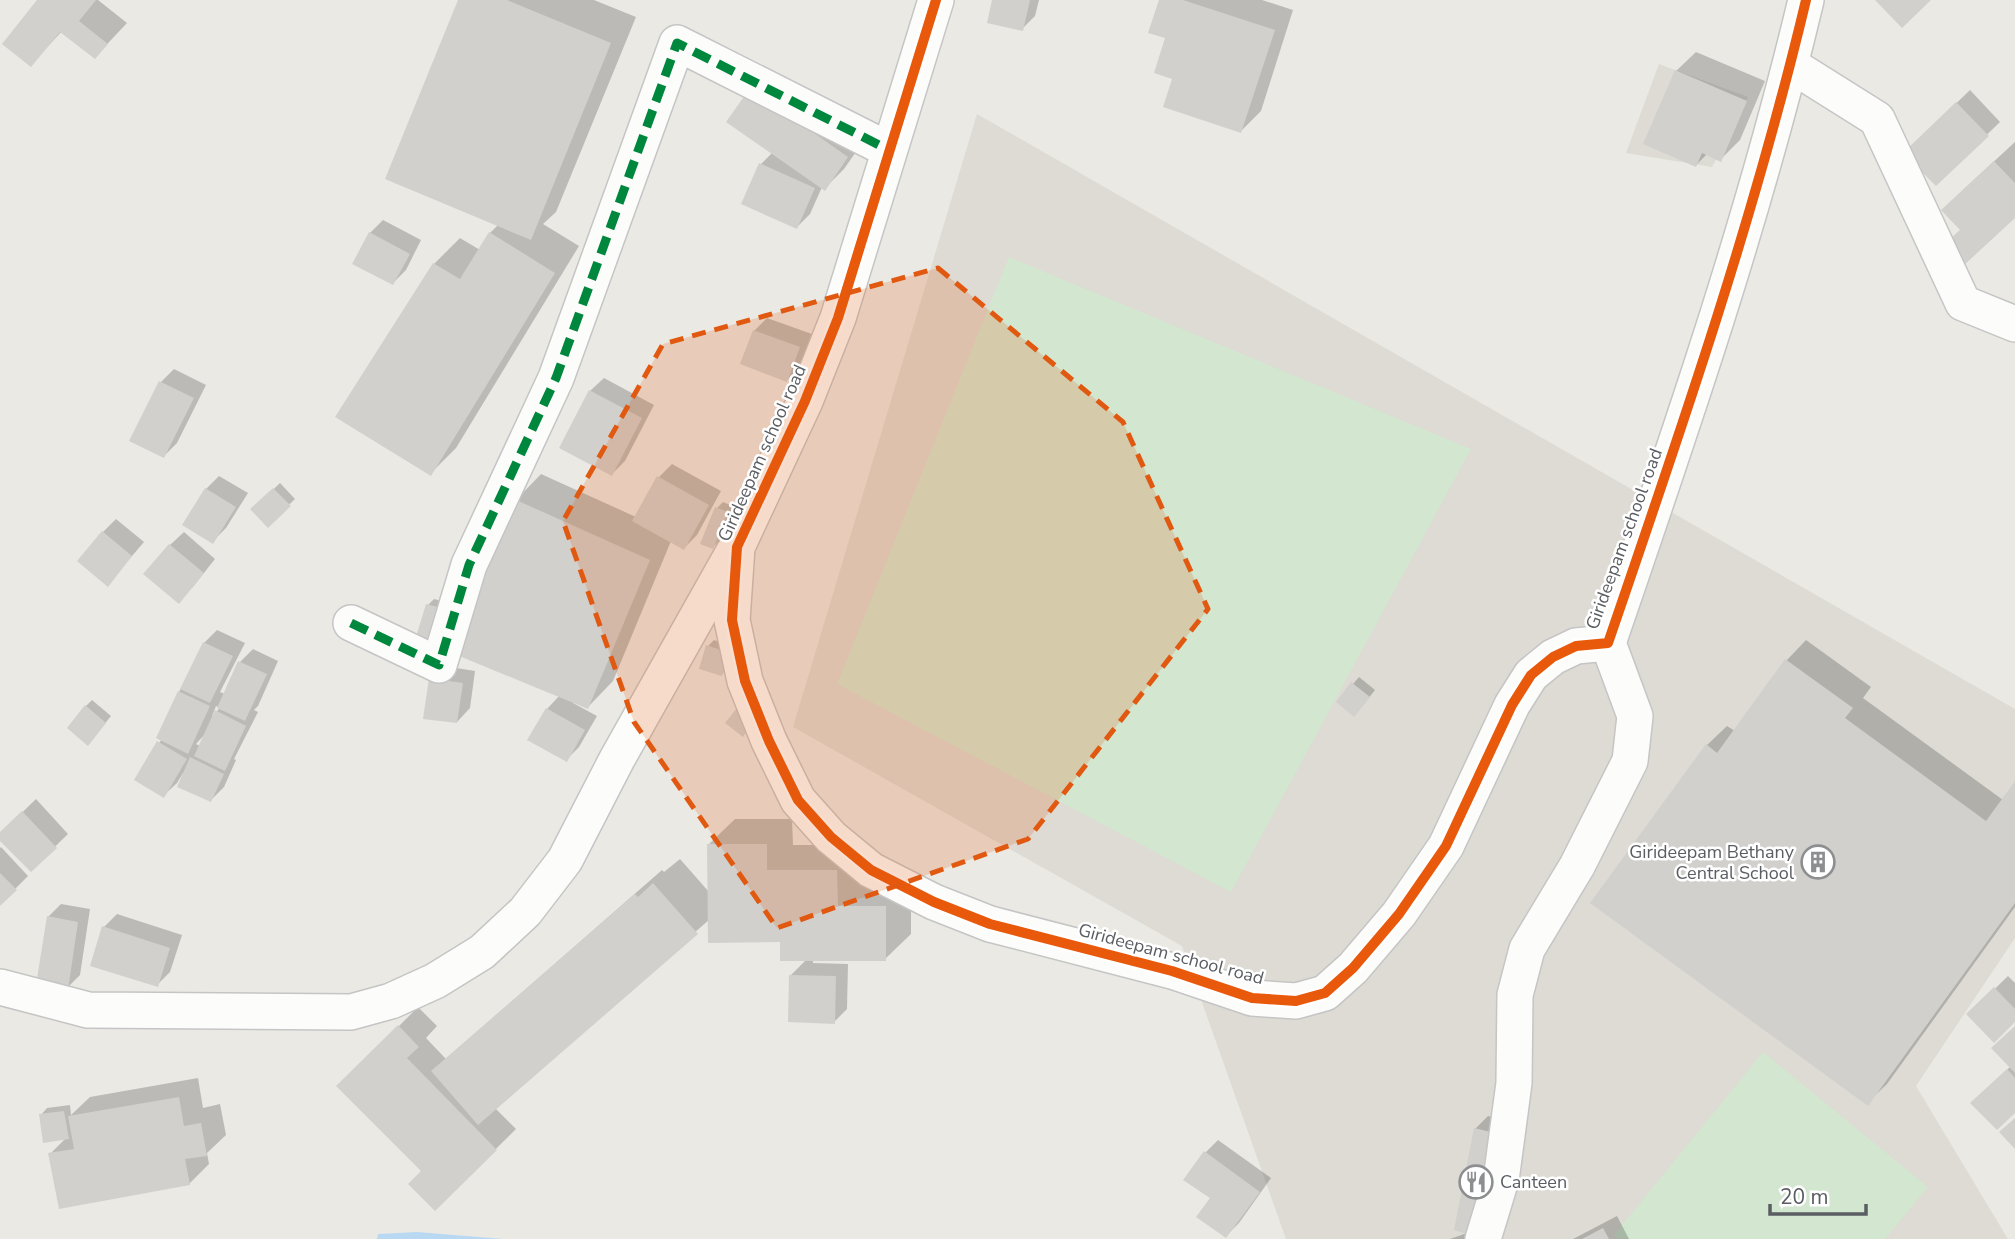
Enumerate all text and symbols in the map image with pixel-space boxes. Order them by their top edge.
street label: Girideepam school road [712,361,812,545]
street label: Girideepam school road [1580,445,1668,633]
place label: Girideepam Bethany Central School [1629,840,1795,885]
building icon: Girideepam Bethany Central School [1799,843,1837,881]
street label: Girideepam school road [1076,918,1266,990]
restaurant icon: Canteen [1457,1163,1495,1201]
place label: Canteen [1500,1170,1567,1194]
scale bar [1770,1172,1866,1216]
text: 20 m [1780,1183,1829,1211]

